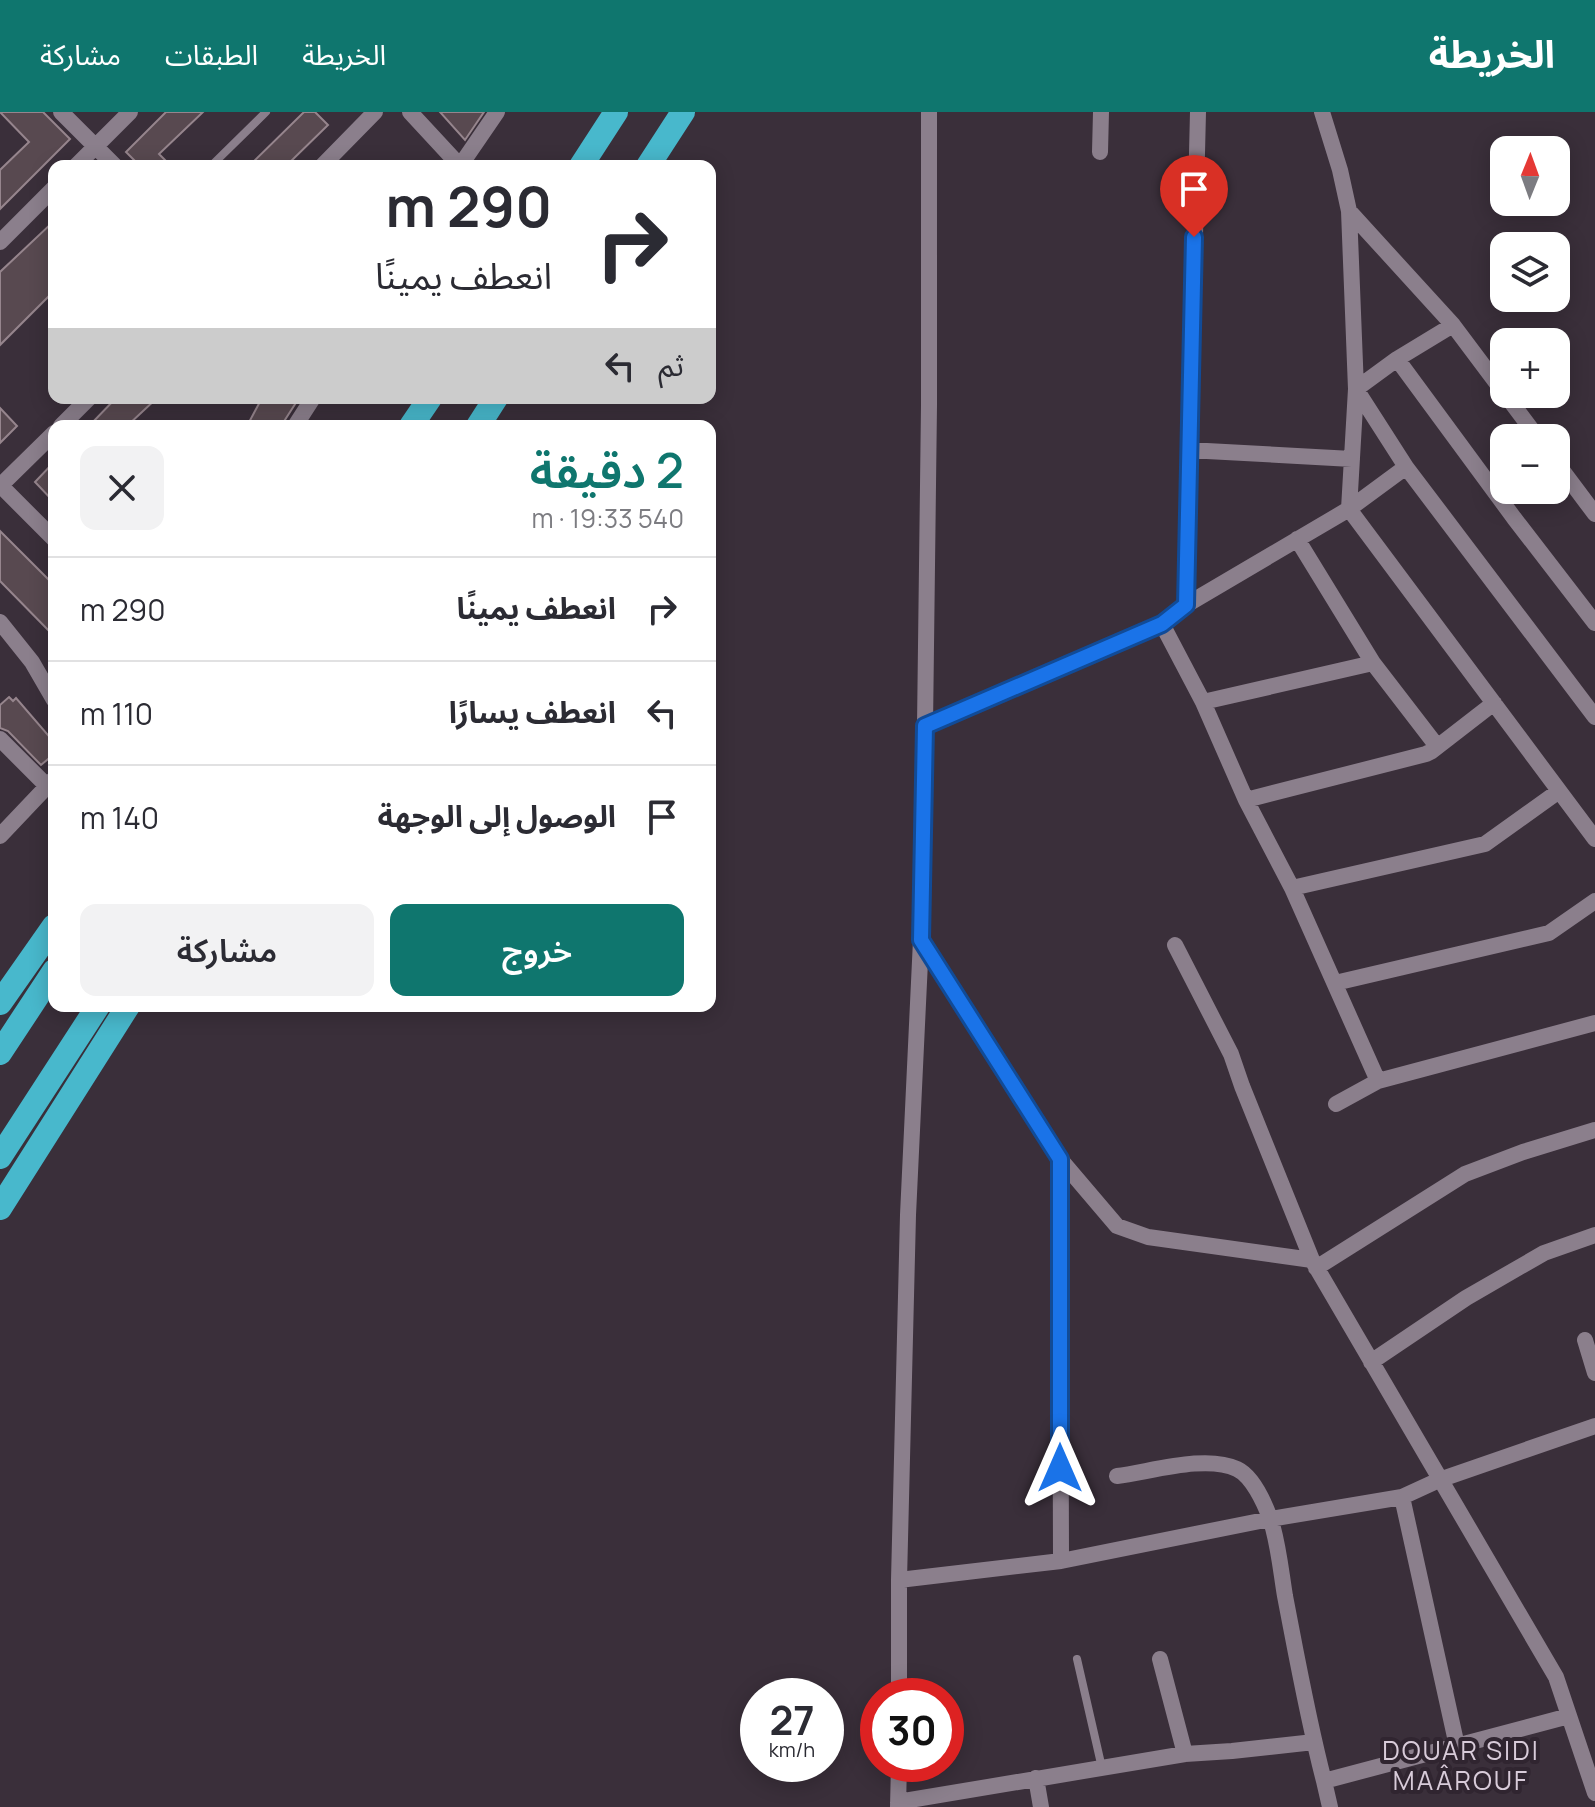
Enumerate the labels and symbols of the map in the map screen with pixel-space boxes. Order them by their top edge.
north arrow [1490,136,1570,216]
pin [1160,155,1228,237]
position arrow [1018,1426,1102,1510]
speed limit sign: 30 [860,1678,964,1782]
district label: DOUAR SIDI MAÂROUF [1382,1732,1540,1798]

